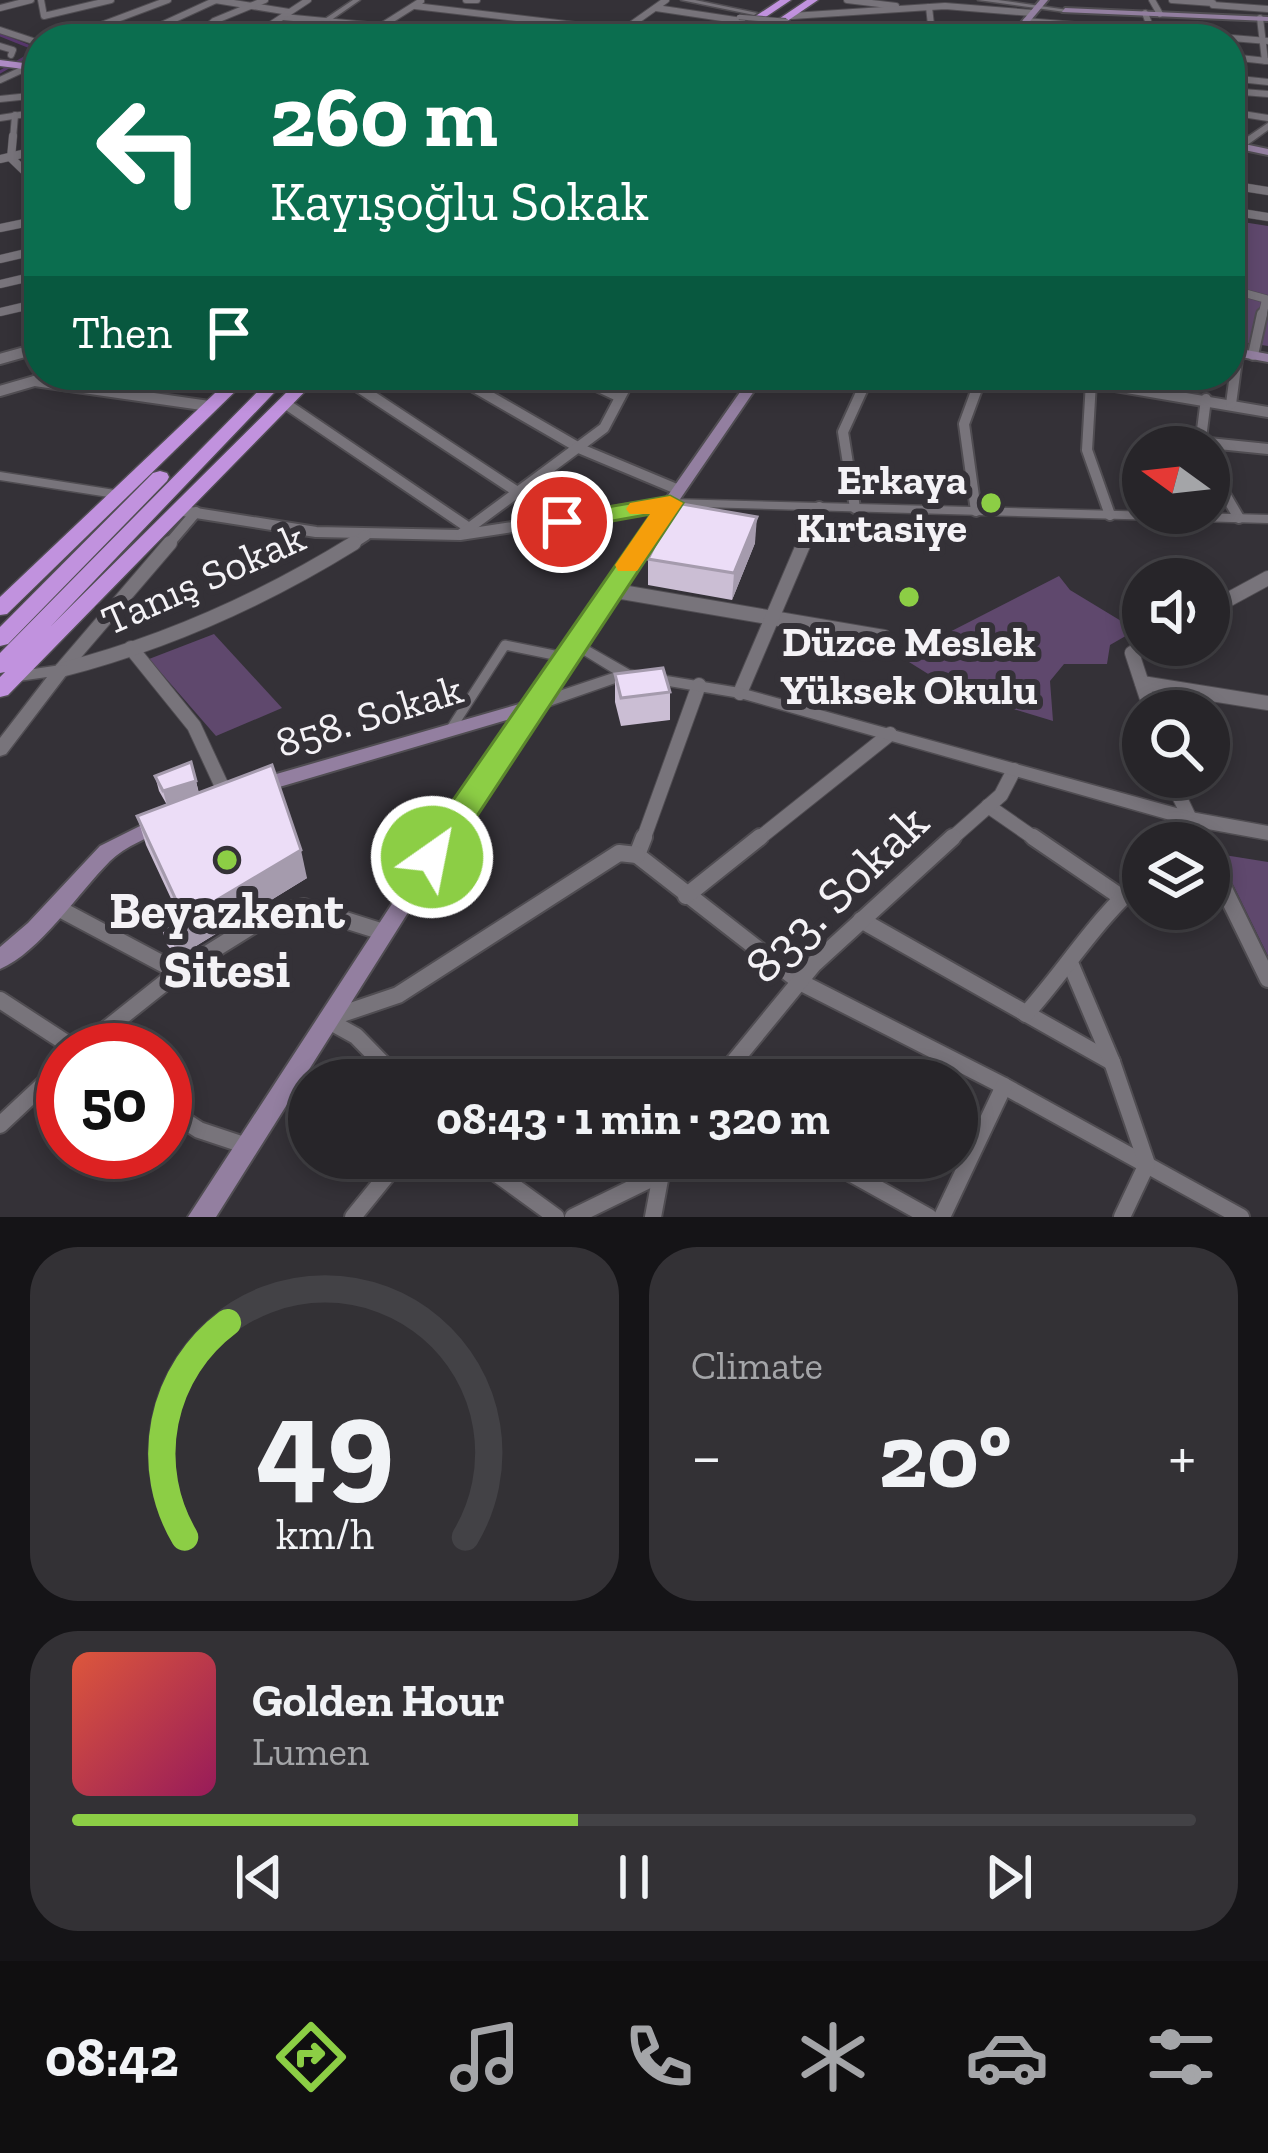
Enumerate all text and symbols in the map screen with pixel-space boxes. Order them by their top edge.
text: 260 m [270,67,498,168]
icon: left [72,72,228,228]
text: Kayışoğlu Sokak [270,169,649,234]
icon: arrive [196,300,262,366]
text: Then [72,306,172,360]
north arrow [1122,426,1230,534]
map controls [1122,426,1230,930]
place label: Erkaya Kırtasiye [796,454,967,553]
pin [511,471,613,573]
icon: arrive [529,489,595,555]
marker: Erkaya Kırtasiye [978,490,1004,516]
street label: Tanış Sokak [94,511,313,646]
button: sound [1122,558,1230,666]
marker: Düzce Meslek Yüksek Okulu [896,584,922,610]
place label: Düzce Meslek Yüksek Okulu [780,616,1038,715]
street label: 858. Sokak [270,663,469,768]
button: search [1122,690,1230,798]
street label: 833. Sokak [732,791,941,995]
position arrow [369,794,495,920]
button: layers [1122,822,1230,930]
marker: Beyazkent Sitesi [214,847,240,873]
place label: Beyazkent Sitesi [109,880,346,1000]
speed limit sign: 50 [36,1023,192,1179]
text: 08:43 · 1 min · 320 m [436,1092,830,1146]
text: Climate [691,1342,823,1389]
text: 49 [256,1368,393,1518]
text: 20° [879,1402,1011,1510]
text: − [691,1417,722,1496]
text: + [1168,1417,1196,1496]
text: km/h [276,1509,373,1560]
text: Golden Hour [252,1674,505,1728]
text: Lumen [252,1728,369,1775]
icon: previous [226,1844,292,1910]
icon: pause [601,1844,667,1910]
icon: next [976,1844,1042,1910]
icon: directions [269,2015,353,2099]
icon: music [443,2015,527,2099]
icon: phone [617,2015,701,2099]
icon: climate [791,2015,875,2099]
icon: car [965,2015,1049,2099]
icon: filters [1139,2015,1223,2099]
text: 08:42 [45,2025,178,2090]

